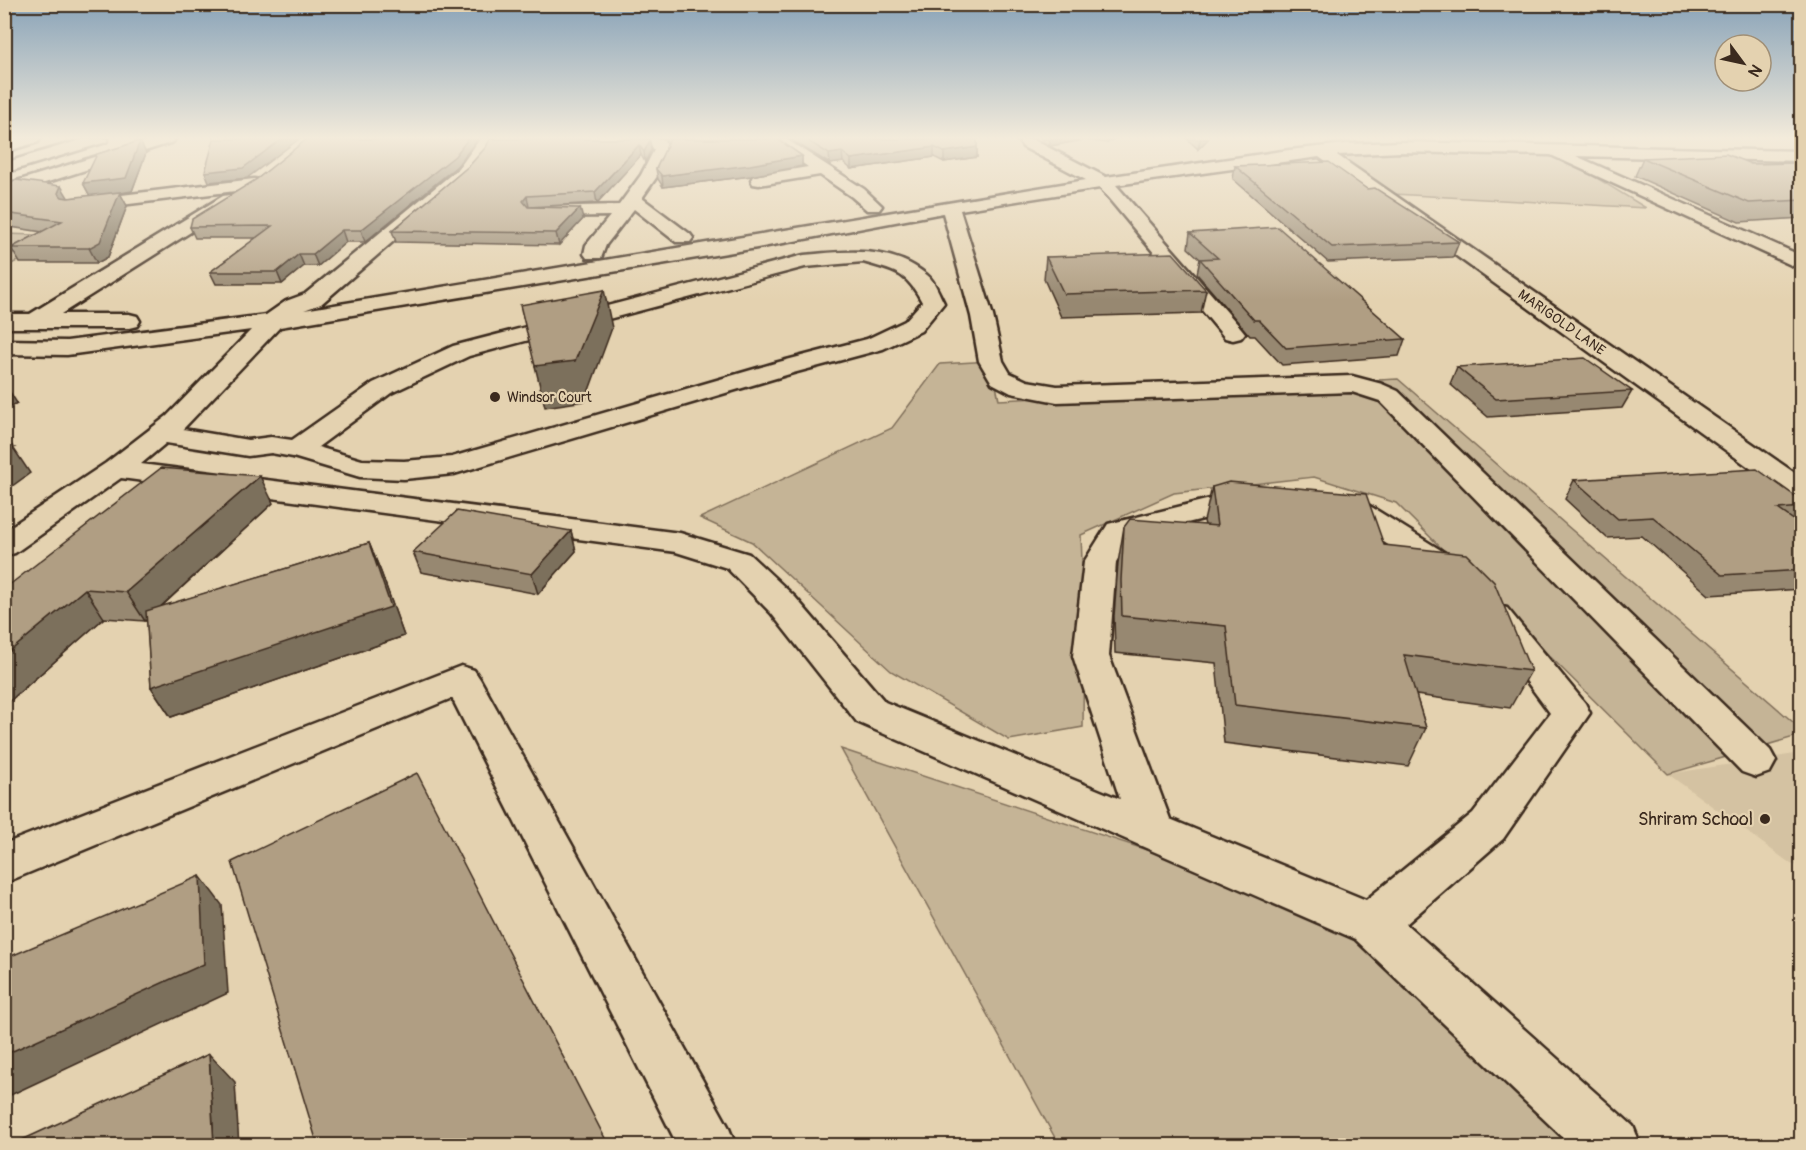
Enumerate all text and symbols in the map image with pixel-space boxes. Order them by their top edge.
north arrow [1713,33,1773,93]
text: N [1743,61,1766,81]
street label: MARIGOLD LANE [1515,286,1609,359]
place label: Windsor Court [507,389,592,406]
marker: Windsor Court [488,390,502,404]
place label: Shriram School [1638,808,1753,831]
marker: Shriram School [1758,812,1772,826]

